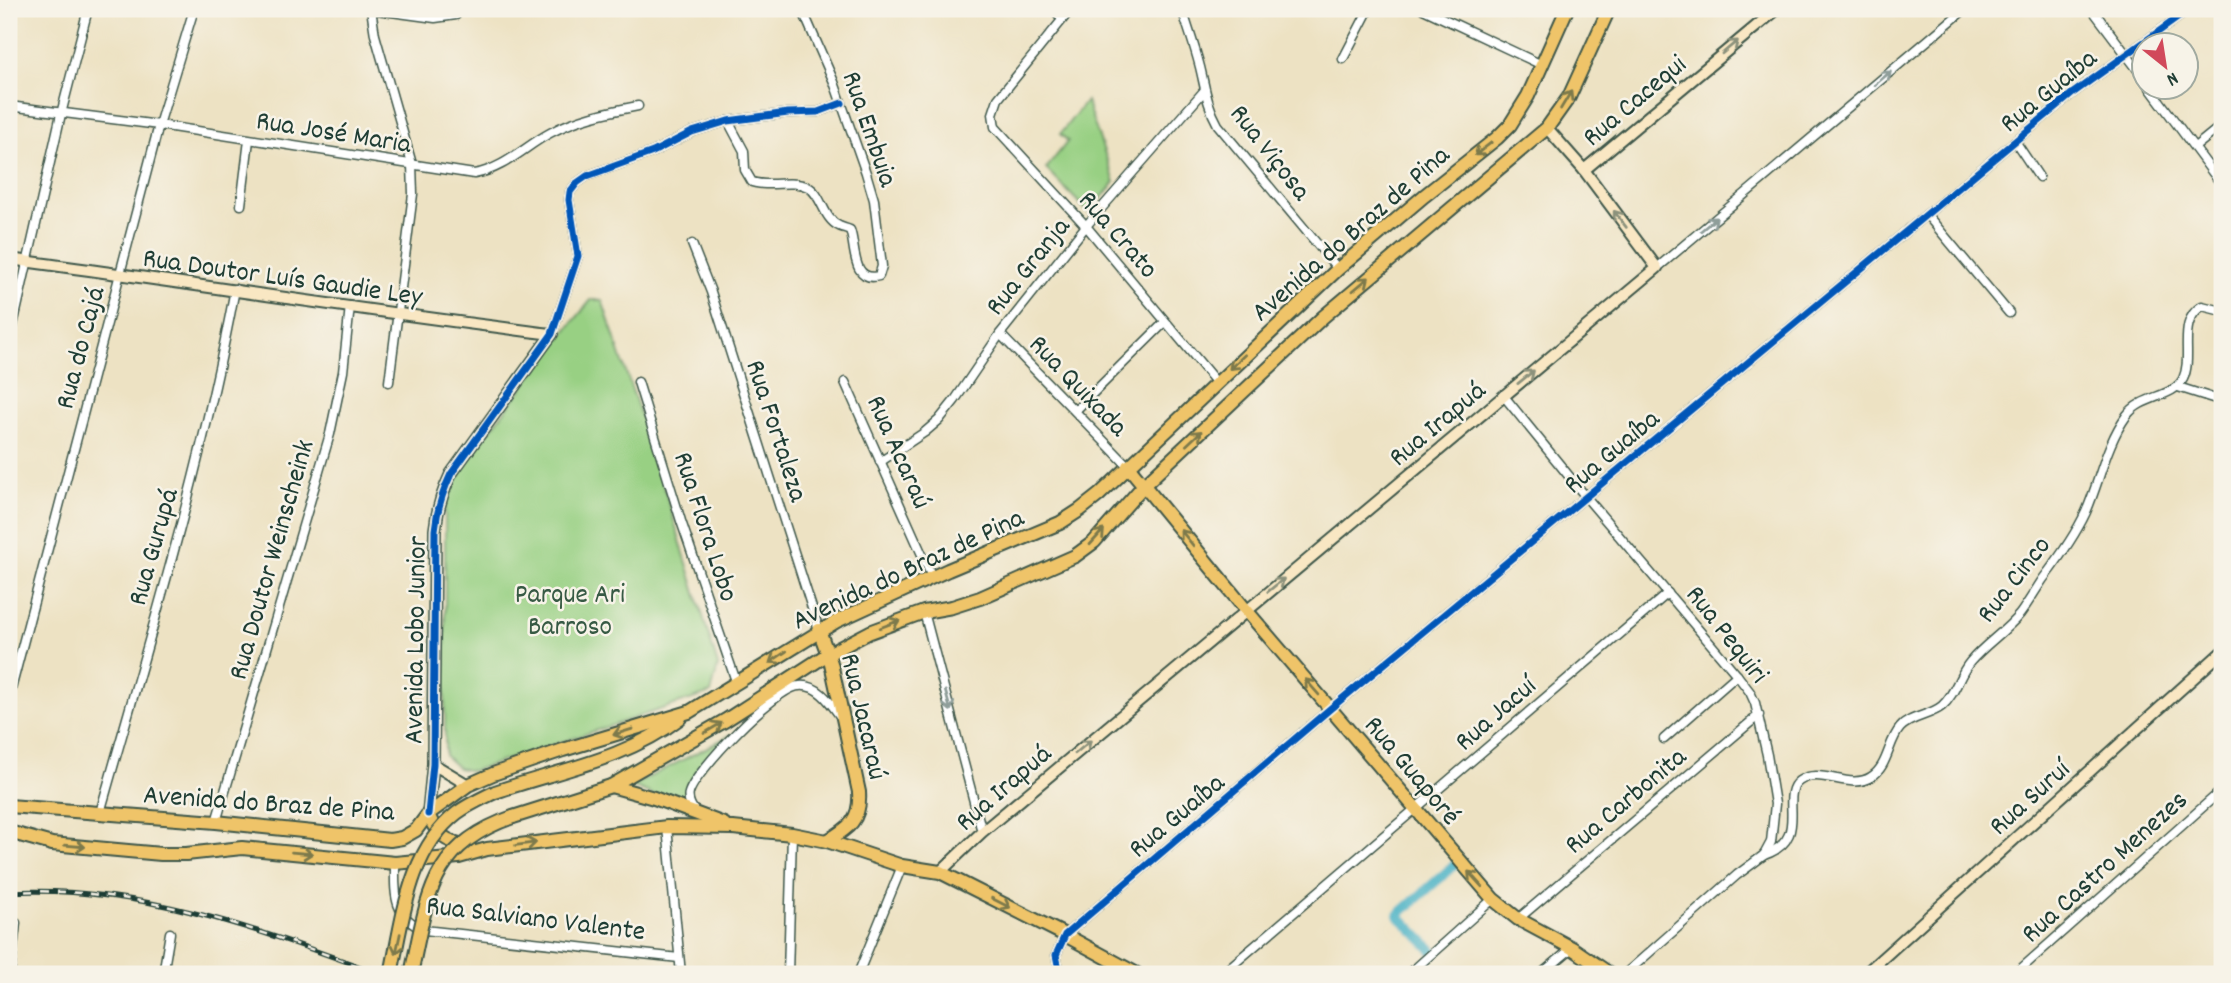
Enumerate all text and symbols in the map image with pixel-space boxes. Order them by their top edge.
north arrow [2130,32,2200,102]
one-way arrow [1721,40,1739,55]
street label: Rua Guaíba [1993,41,2108,145]
street label: Rua Cacequi [1575,47,1697,158]
text: N [2161,64,2183,92]
street label: Rua Embuia [829,67,906,194]
one-way arrow [1874,70,1892,85]
one-way arrow [1560,91,1574,111]
street label: Rua Viçosa [1218,97,1319,211]
street label: Rua José Maria [253,103,414,167]
street label: Avenida do Braz de Pina [1244,138,1461,333]
one-way arrow [1474,142,1492,157]
street label: Rua Crato [1067,183,1166,289]
street label: Rua Granja [978,210,1083,326]
one-way arrow [1613,210,1628,229]
one-way arrow [1700,216,1718,232]
street label: Rua Doutor Luís Gaudie Ley [140,241,425,319]
one-way arrow [1352,276,1370,292]
street label: Rua do Cajá [47,282,118,414]
street label: Rua Quixada [1017,327,1136,448]
one-way arrow [1229,354,1246,371]
street label: Rua Fortaleza [733,356,816,508]
one-way arrow [1517,369,1535,385]
street label: Rua Irapuá [1382,373,1497,479]
street label: Rua Acaraú [854,390,939,516]
street label: Rua Guaíba [1556,401,1671,506]
one-way arrow [1185,429,1202,446]
street label: Rua Doutor Weinscheink [220,436,327,685]
street label: Rua Flora Lobo [660,448,746,608]
street label: Rua Gurupá [120,484,192,611]
street label: Avenida do Braz de Pina [787,500,1032,643]
one-way arrow [1089,528,1105,546]
one-way arrow [1180,529,1195,547]
street label: Rua Cinco [1969,529,2063,633]
street label: Avenida Lobo Junior [396,535,440,744]
park label: Parque Ari Barroso [515,577,625,649]
one-way arrow [1267,577,1285,593]
street label: Rua Pequiri [1674,578,1776,694]
one-way arrow [878,617,900,630]
one-way arrow [768,650,788,664]
street label: Rua Jacaraú [827,650,895,784]
street label: Rua Jacuí [1448,668,1548,763]
one-way arrow [1304,678,1320,696]
one-way arrow [942,690,955,712]
street label: Rua Guaporé [1352,709,1468,836]
one-way arrow [703,721,723,735]
one-way arrow [613,726,635,739]
street label: Rua Irapuá [948,736,1062,843]
one-way arrow [1073,739,1091,755]
street label: Rua Carbonita [1557,739,1698,866]
street label: Rua Suruí [1982,751,2082,847]
street label: Rua Guaíba [1121,765,1236,870]
street label: Avenida do Braz de Pina [142,777,396,835]
street label: Rua Castro Menezes [2014,783,2199,955]
one-way arrow [514,837,537,850]
one-way arrow [63,840,86,853]
one-way arrow [290,847,313,860]
one-way arrow [1467,870,1483,888]
street label: Rua Salviano Valente [424,888,647,954]
one-way arrow [990,897,1011,910]
one-way arrow [390,932,404,955]

